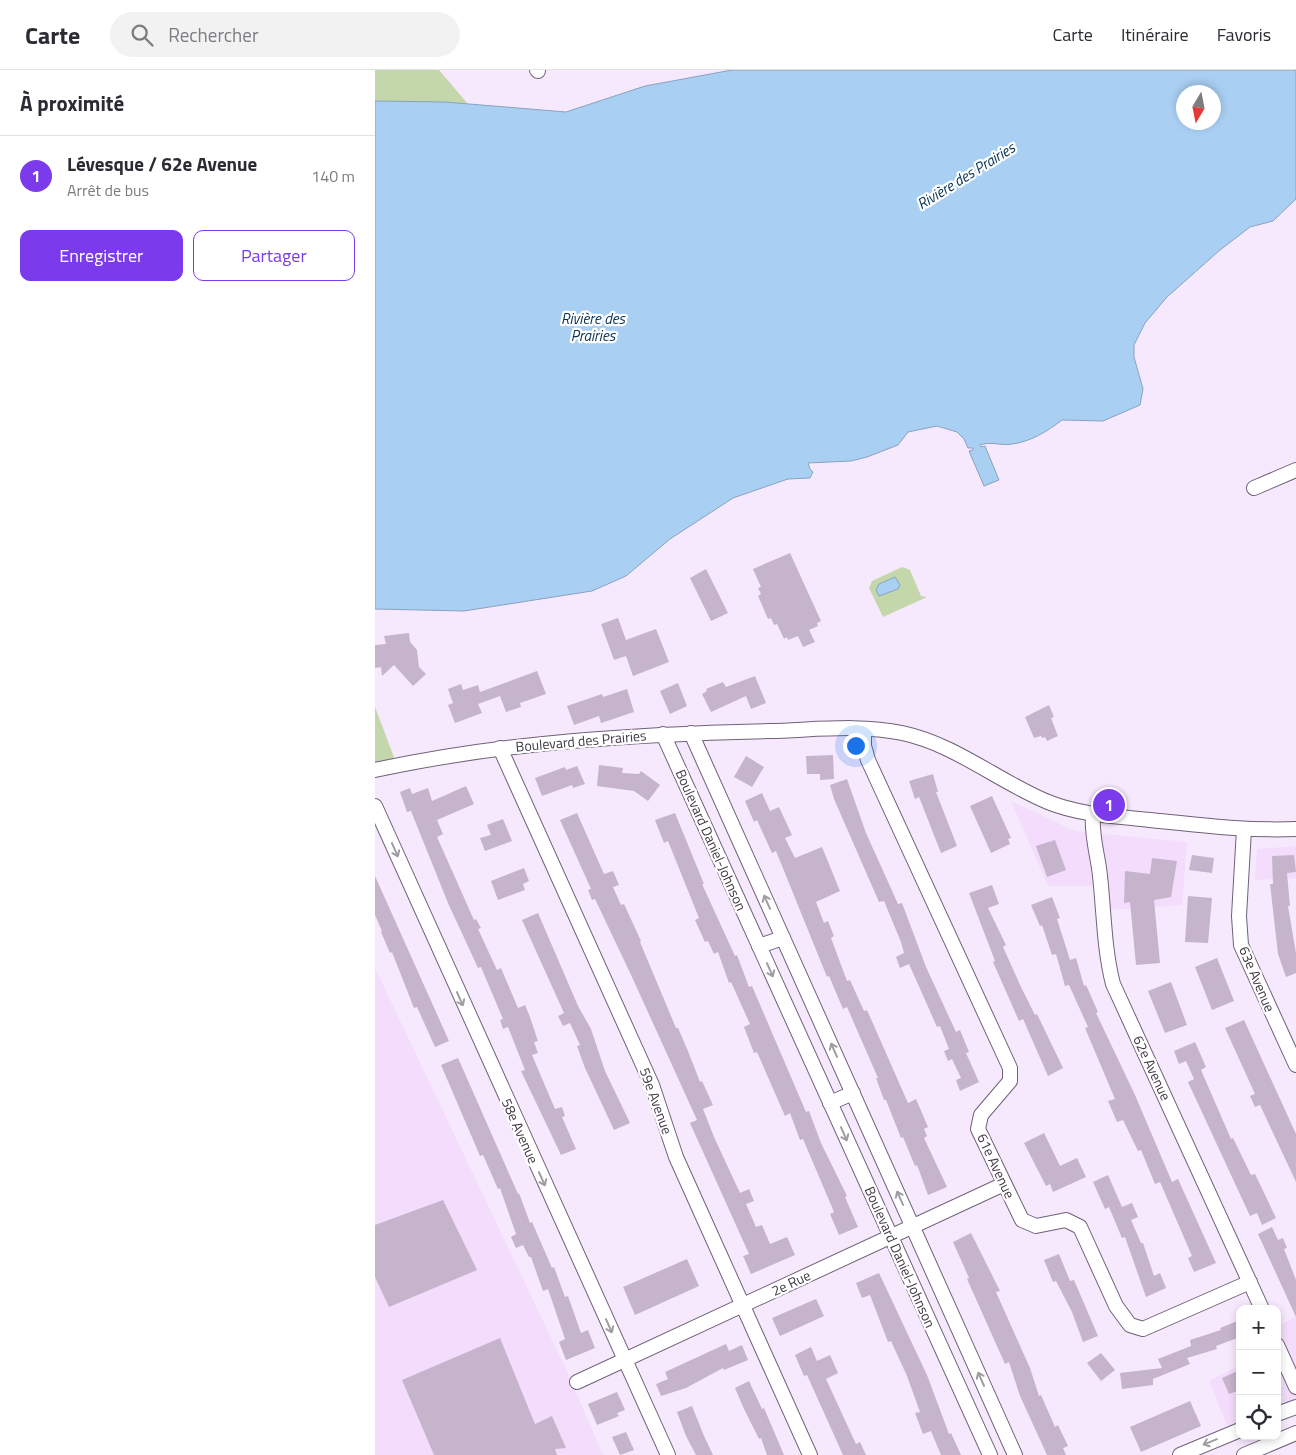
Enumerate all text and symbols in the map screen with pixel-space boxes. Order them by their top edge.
search box [110,12,460,57]
text: Carte [25,17,80,53]
text: Rechercher [168,20,258,49]
icon: search [128,21,156,49]
text: Carte [1052,21,1093,48]
text: Itinéraire [1121,21,1189,48]
text: Favoris [1217,21,1271,48]
north arrow [1176,85,1221,130]
text: À proximité [20,87,124,119]
water label: Rivière des Prairies [912,135,1021,215]
text: Lévesque / 62e Avenue [67,149,257,178]
text: 1 [32,164,40,188]
text: 140 m [311,164,355,188]
text: Arrêt de bus [67,178,149,202]
button: Enregistrer [20,230,183,281]
button: Partager [193,230,355,281]
water label: Rivière des Prairies [561,307,627,347]
street label: Boulevard des Prairies [515,724,647,757]
your location [843,733,869,759]
street label: Boulevard Daniel-Johnson [671,766,752,914]
pin: 1 [1093,786,1125,824]
one-way arrow [390,842,400,857]
one-way arrow [762,895,771,910]
street label: 63e Avenue [1234,943,1281,1015]
one-way arrow [766,962,775,977]
one-way arrow [456,991,466,1006]
street label: 62e Avenue [1128,1032,1177,1104]
one-way arrow [828,1043,838,1058]
street label: 59e Avenue [635,1065,678,1137]
street label: 58e Avenue [497,1095,544,1167]
one-way arrow [840,1126,850,1141]
street label: 61e Avenue [972,1130,1021,1202]
one-way arrow [538,1171,547,1186]
street label: Boulevard Daniel-Johnson [860,1183,941,1331]
one-way arrow [895,1191,905,1206]
street label: 2e Rue [768,1264,814,1301]
map controls [1236,1305,1281,1440]
button: + [1236,1305,1281,1350]
one-way arrow [605,1318,615,1333]
button: − [1236,1350,1281,1395]
one-way arrow [976,1372,985,1387]
button: locate [1236,1395,1281,1440]
one-way arrow [1203,1438,1218,1447]

